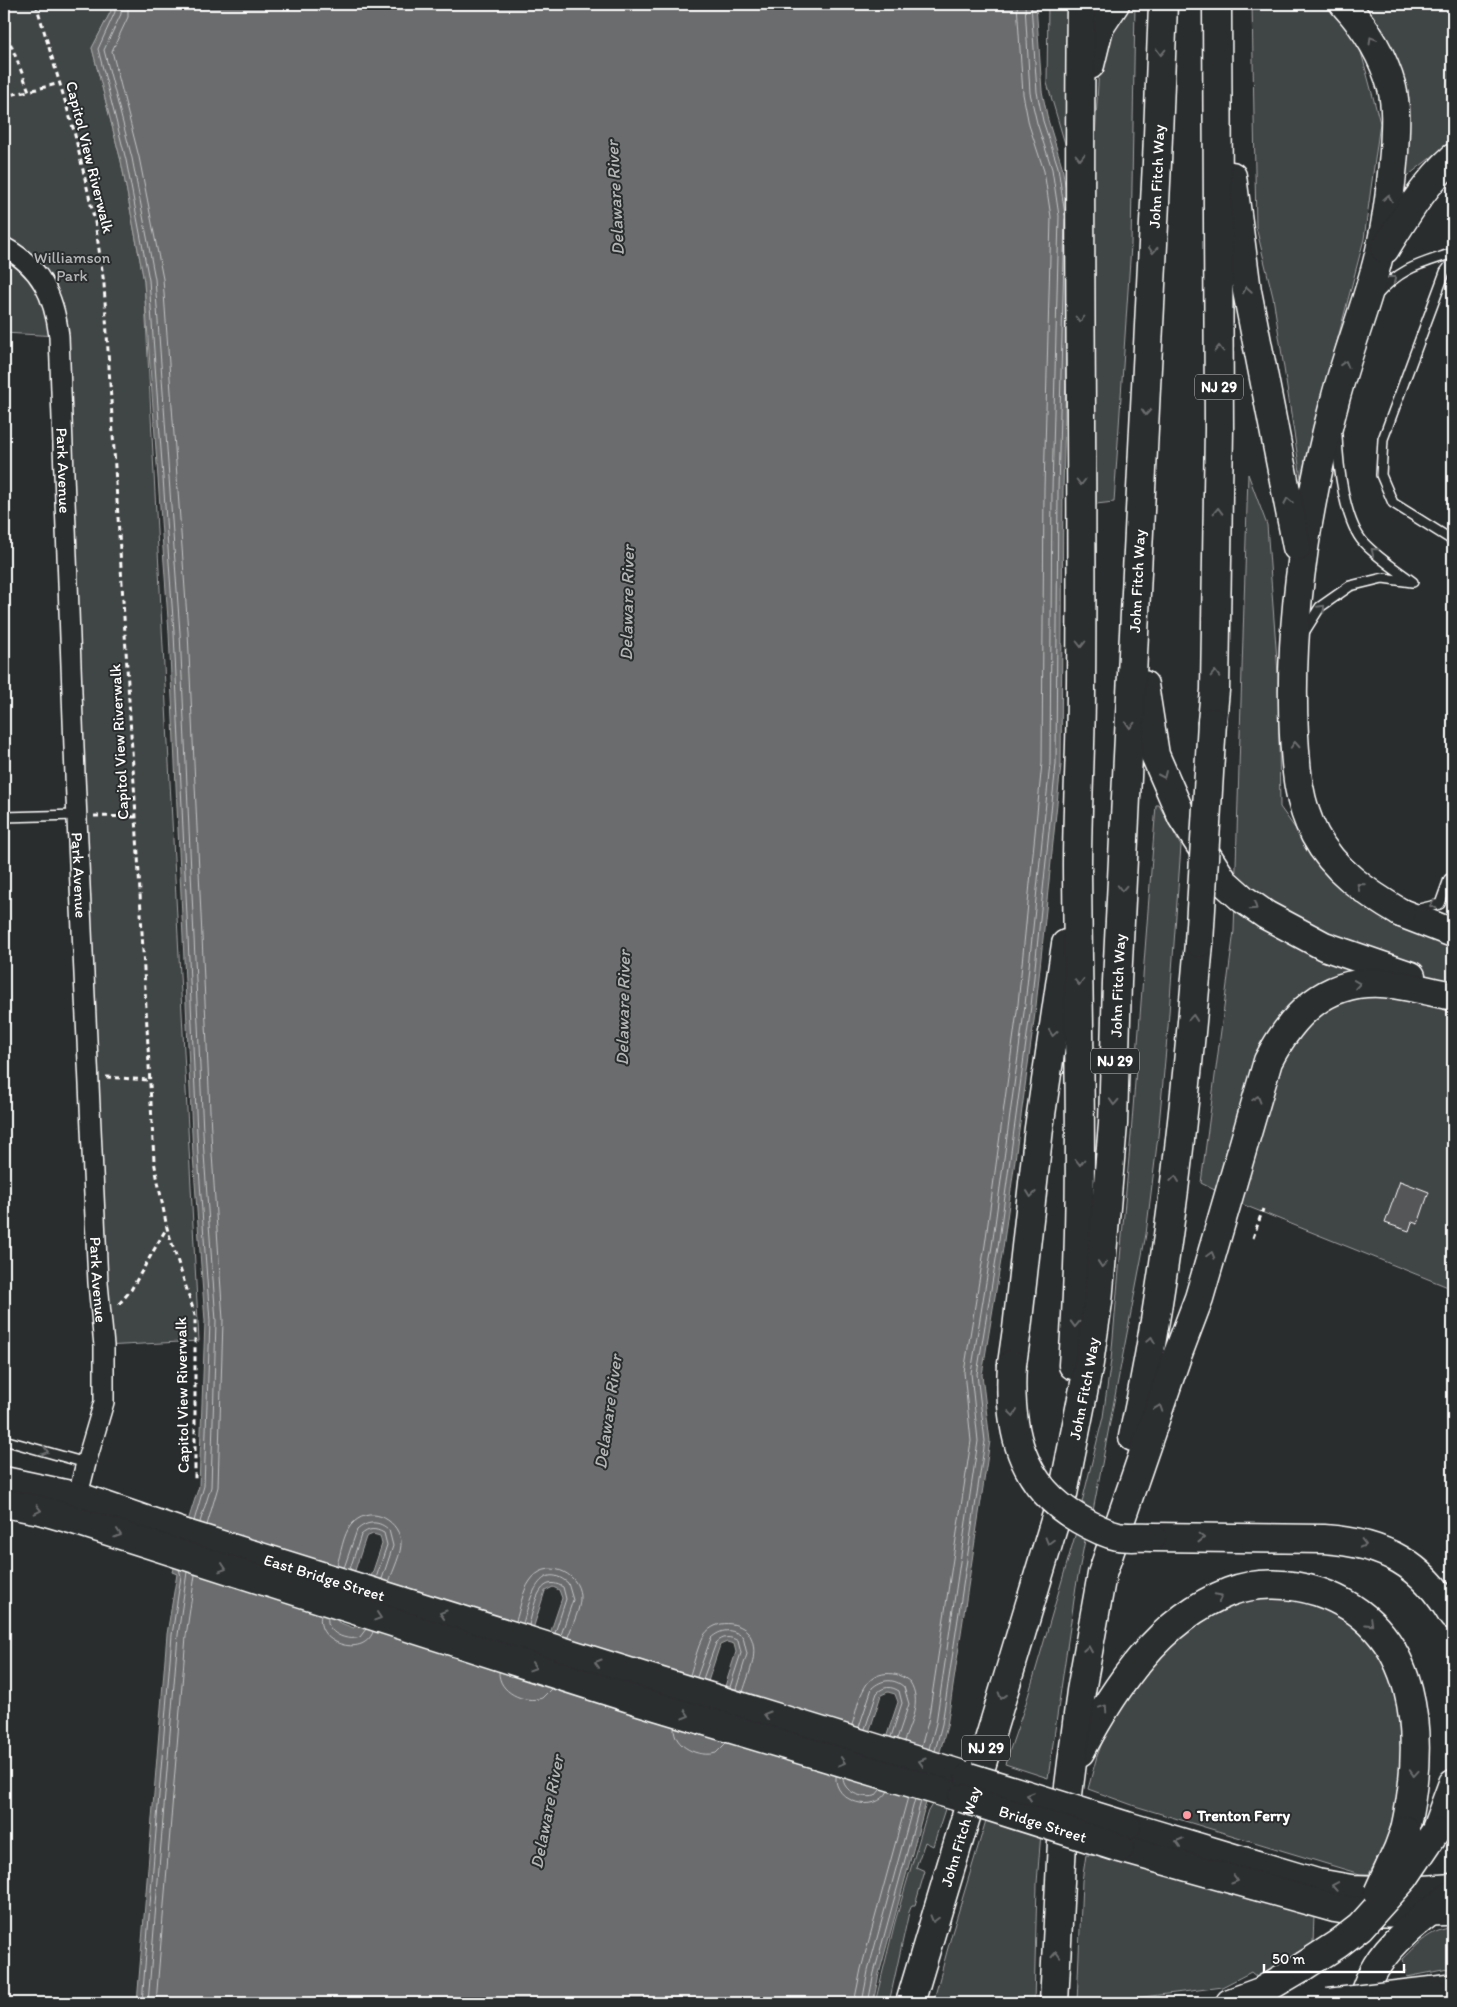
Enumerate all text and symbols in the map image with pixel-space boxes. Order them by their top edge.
one-way arrow [1369,37,1379,46]
one-way arrow [1156,49,1166,57]
street label: Capitol View Riverwalk [62,79,118,236]
street label: John Fitch Way [1144,124,1168,229]
water label: Delaware River [601,138,629,256]
one-way arrow [1074,153,1085,161]
one-way arrow [1383,194,1393,202]
one-way arrow [1148,246,1159,254]
park label: Williamson Park [34,248,111,285]
one-way arrow [1387,277,1396,285]
one-way arrow [1243,285,1253,294]
one-way arrow [1075,316,1085,323]
one-way arrow [1214,344,1224,352]
one-way arrow [1340,361,1350,369]
road number: NJ 29 [1195,374,1243,400]
one-way arrow [1141,408,1151,416]
street label: Park Avenue [53,427,75,514]
one-way arrow [1076,478,1086,486]
one-way arrow [1284,496,1294,505]
one-way arrow [1213,507,1223,514]
street label: John Fitch Way [1125,528,1149,633]
water label: Delaware River [615,543,639,661]
one-way arrow [1371,548,1380,557]
one-way arrow [1316,605,1325,614]
one-way arrow [1076,640,1086,648]
street label: Capitol View Riverwalk [105,663,133,820]
one-way arrow [1210,669,1220,677]
one-way arrow [1125,722,1136,730]
one-way arrow [1289,740,1300,748]
one-way arrow [1157,770,1168,779]
street label: Park Avenue [68,832,91,919]
one-way arrow [1117,884,1127,892]
one-way arrow [1357,884,1366,892]
one-way arrow [1429,899,1438,909]
one-way arrow [1248,901,1258,910]
street label: John Fitch Way [1106,933,1129,1038]
water label: Delaware River [611,948,635,1066]
one-way arrow [1074,978,1085,986]
one-way arrow [1353,980,1362,990]
one-way arrow [1187,1013,1198,1021]
one-way arrow [1048,1028,1058,1037]
road number: NJ 29 [1091,1048,1139,1074]
one-way arrow [1252,1095,1262,1104]
one-way arrow [1108,1099,1119,1107]
one-way arrow [1075,1158,1085,1166]
one-way arrow [1169,1175,1180,1183]
one-way arrow [1026,1190,1037,1198]
street label: Park Avenue [86,1236,111,1323]
one-way arrow [1206,1251,1216,1259]
one-way arrow [1097,1261,1108,1269]
street label: Capitol View Riverwalk [171,1316,193,1473]
one-way arrow [1070,1321,1080,1329]
street label: John Fitch Way [1065,1336,1102,1441]
one-way arrow [1145,1336,1156,1344]
water label: Delaware River [589,1351,627,1471]
one-way arrow [1153,1405,1163,1413]
one-way arrow [1007,1409,1018,1417]
one-way arrow [40,1446,48,1456]
one-way arrow [33,1504,42,1515]
one-way arrow [113,1528,121,1538]
one-way arrow [1197,1532,1205,1543]
one-way arrow [1045,1536,1055,1544]
one-way arrow [1358,1538,1367,1549]
street label: East Bridge Street [262,1549,387,1605]
one-way arrow [219,1562,227,1572]
one-way arrow [1214,1593,1223,1603]
one-way arrow [440,1610,448,1620]
one-way arrow [373,1612,382,1622]
one-way arrow [1364,1617,1373,1626]
one-way arrow [1083,1644,1093,1653]
one-way arrow [595,1658,603,1668]
one-way arrow [528,1661,536,1671]
one-way arrow [997,1692,1007,1700]
one-way arrow [1098,1704,1107,1714]
one-way arrow [681,1710,690,1720]
one-way arrow [763,1710,772,1720]
road number: NJ 29 [962,1736,1010,1760]
water label: Delaware River [525,1751,569,1871]
one-way arrow [837,1757,845,1767]
one-way arrow [919,1758,927,1768]
one-way arrow [1409,1769,1420,1777]
street label: John Fitch Way [936,1784,984,1889]
one-way arrow [1027,1792,1035,1802]
street label: Bridge Street [997,1801,1089,1846]
place label: Trenton Ferry [1196,1806,1290,1826]
marker: Trenton Ferry [1181,1809,1193,1821]
one-way arrow [1175,1837,1183,1847]
one-way arrow [1230,1874,1239,1885]
one-way arrow [1331,1882,1339,1892]
one-way arrow [930,1914,940,1922]
scale bar [1264,1942,1404,1974]
one-way arrow [1051,1950,1062,1958]
text: 50 m [1272,1950,1305,1968]

